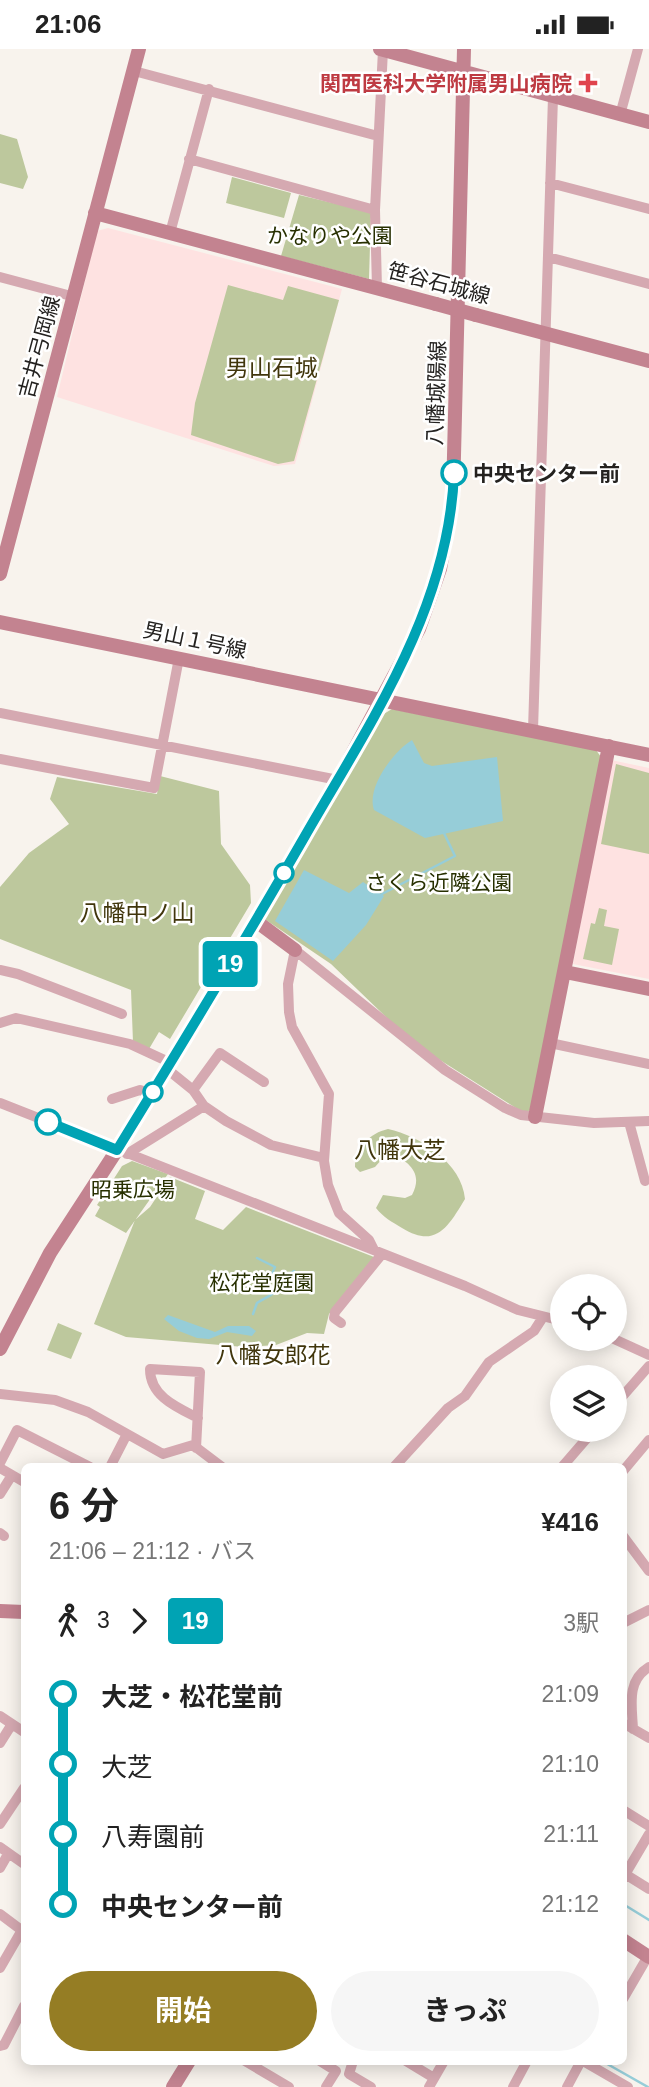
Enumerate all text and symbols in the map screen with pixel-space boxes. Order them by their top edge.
text: 21:06 [35,9,102,39]
place label: 関西医科大学附属男山病院 [320,72,572,95]
marker: 関西医科大学附属男山病院 [578,73,598,93]
park label: かなりや公園 [267,224,393,247]
street label: 笹谷石城線 [385,258,493,308]
street label: 吉井弓岡線 [14,293,64,401]
street label: 八幡城陽線 [423,340,449,446]
district label: 男山石城 [226,355,318,381]
marker: 中央センター前 [441,460,467,486]
place label: 中央センター前 [473,462,620,485]
street label: 男山１号線 [141,618,249,662]
unlabelled marker [274,863,294,883]
park label: さくら近隣公園 [366,871,513,894]
district label: 八幡中ノ山 [80,900,195,926]
line badge: 19 [198,941,262,987]
text: 19 [217,950,243,977]
unlabelled marker [143,1082,163,1102]
unlabelled marker [35,1109,61,1135]
district label: 八幡大芝 [354,1137,446,1163]
park label: 昭乗広場 [91,1178,175,1201]
park label: 松花堂庭園 [210,1271,315,1294]
map controls [550,1274,627,1442]
button: locate [550,1274,627,1351]
district label: 八幡女郎花 [216,1342,331,1368]
button: layers [550,1365,627,1442]
text: 6 分 [49,1485,119,1527]
text: ¥416 [541,1507,599,1537]
text: 21:06 – 21:12 · バス [49,1538,256,1564]
icon: walk [49,1602,87,1640]
icon: forward [120,1602,158,1640]
text: 3 [97,1607,110,1633]
text: 19 [182,1607,209,1634]
text: 3駅 [563,1610,599,1636]
text: 21:09 [541,1681,599,1707]
text: 大芝・松花堂前 [101,1682,283,1712]
text: 21:10 [541,1751,599,1777]
text: 大芝 [101,1752,153,1782]
text: 21:11 [543,1821,599,1847]
text: 八寿園前 [101,1822,205,1852]
text: 21:12 [541,1891,599,1917]
text: 中央センター前 [101,1892,283,1922]
button: 開始 [49,1971,317,2051]
button: きっぷ [331,1971,599,2051]

